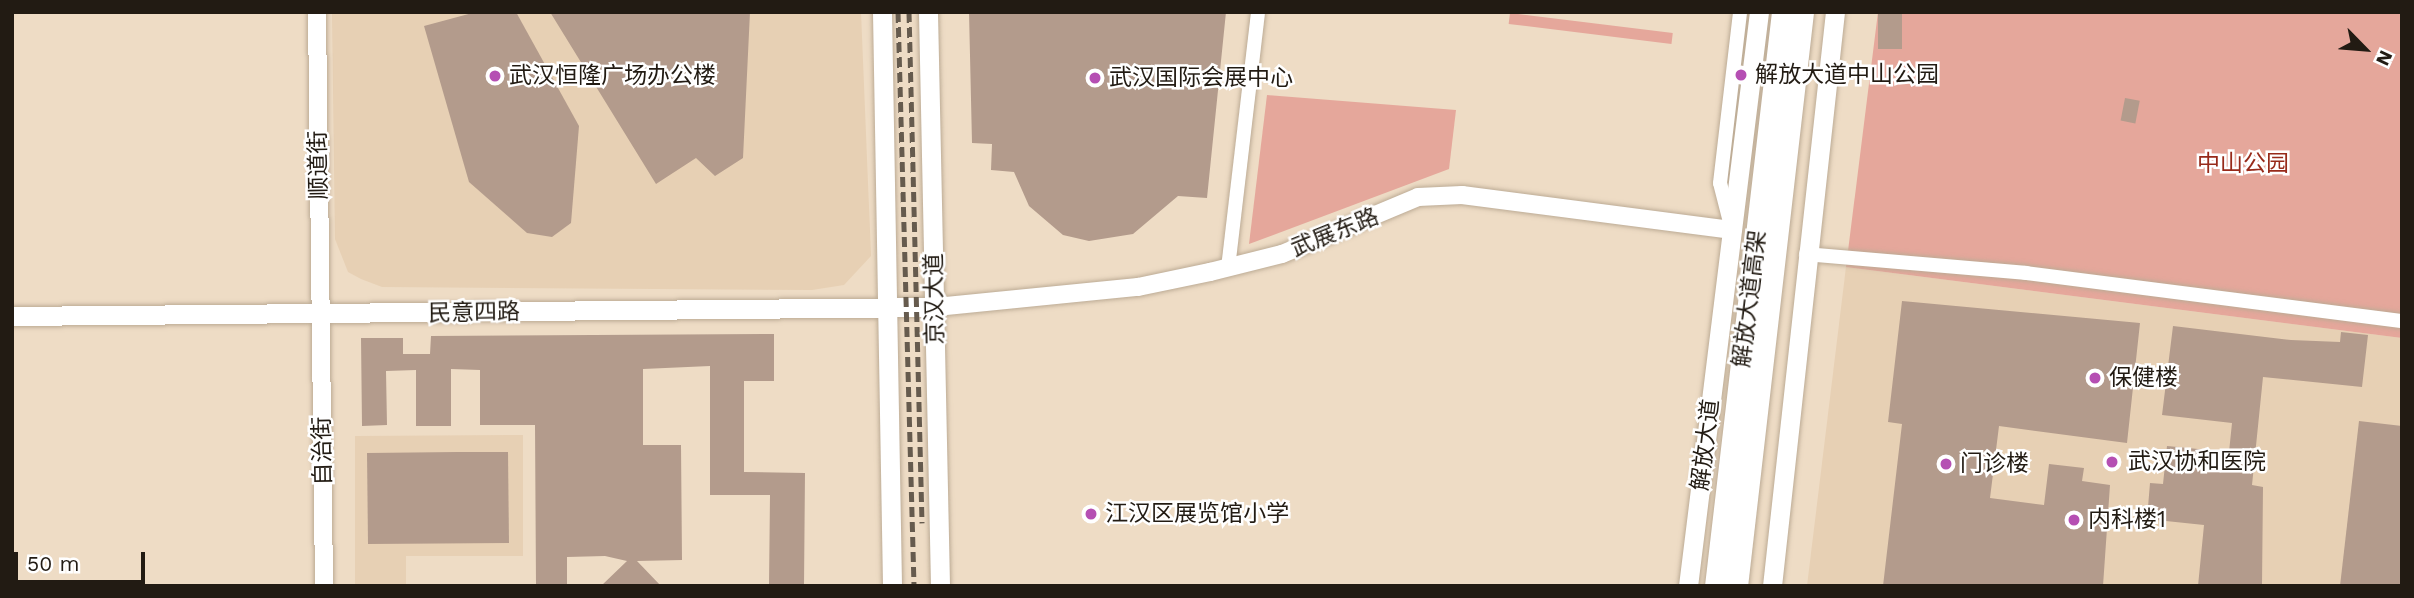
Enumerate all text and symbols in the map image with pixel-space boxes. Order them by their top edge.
north arrow [2330,14,2400,84]
text: N [2371,47,2398,69]
place label: 解放大道中山公园 [1755,61,1939,89]
place label: 武汉恒隆广场办公楼 [509,62,716,90]
place label: 武汉国际会展中心 [1109,64,1293,92]
marker: 解放大道中山公园 [1733,67,1749,83]
marker: 武汉恒隆广场办公楼 [487,68,503,84]
marker: 武汉国际会展中心 [1087,70,1103,86]
street label: 顺道街 [305,130,333,200]
park label: 中山公园 [2197,150,2289,178]
street label: 武展东路 [1287,203,1383,263]
street label: 解放大道高架 [1728,229,1772,369]
street label: 京汉大道 [920,253,950,345]
street label: 民意四路 [428,298,520,328]
place label: 保健楼 [2109,364,2178,392]
marker: 保健楼 [2087,370,2103,386]
street label: 解放大道 [1687,398,1725,492]
street label: 自治街 [309,416,337,486]
place label: 武汉协和医院 [2128,448,2266,476]
place label: 门诊楼 [1960,450,2029,478]
marker: 武汉协和医院 [2102,452,2122,472]
marker: 门诊楼 [1938,456,1954,472]
place label: 江汉区展览馆小学 [1105,500,1289,528]
marker: 江汉区展览馆小学 [1083,506,1099,522]
place label: 内科楼1 [2088,506,2166,534]
marker: 内科楼1 [2066,512,2082,528]
scale bar [18,538,149,582]
text: 50 m [27,551,79,576]

